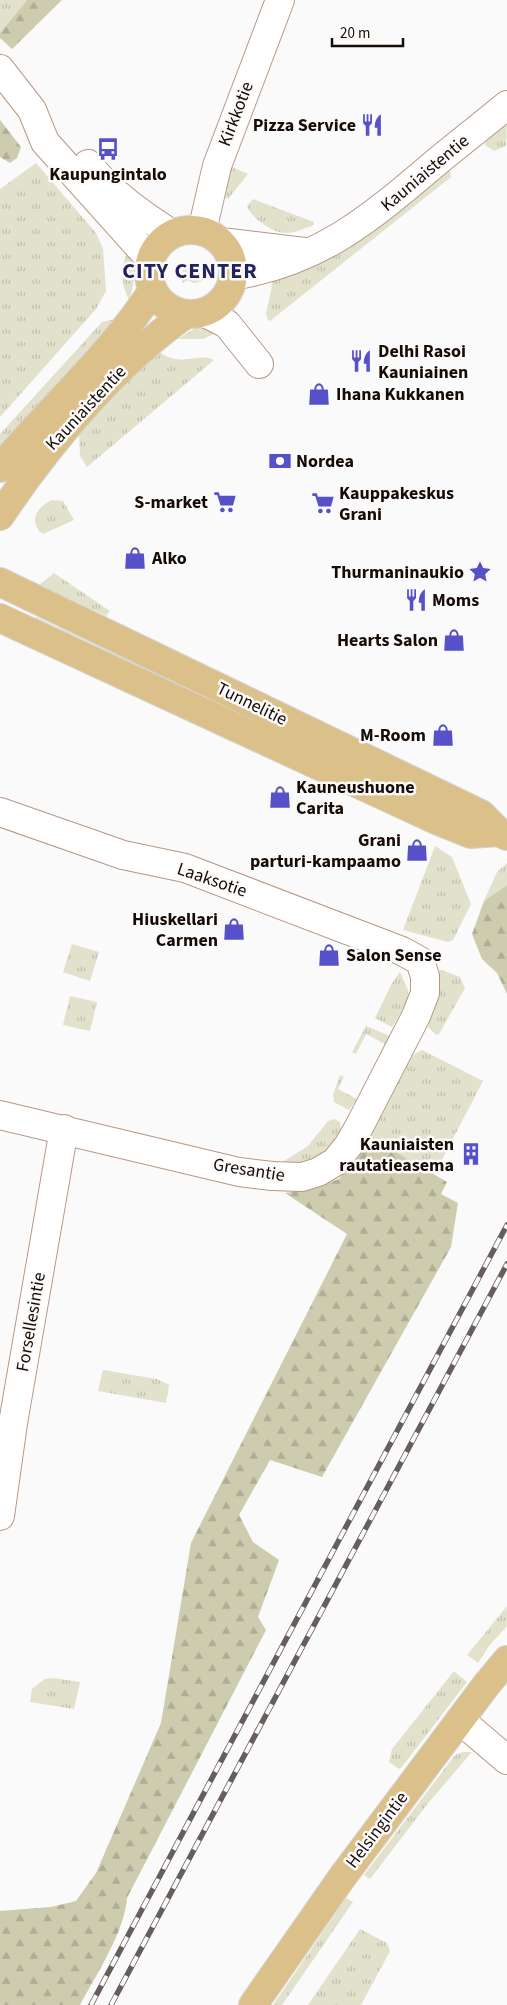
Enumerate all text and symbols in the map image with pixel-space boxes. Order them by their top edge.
scale bar [332,15,403,47]
text: 20 m [340,23,370,44]
street label: Kirkkotie [212,78,260,150]
restaurant icon: Pizza Service [359,112,385,138]
place label: Pizza Service [253,113,356,138]
street label: Kauniaistentie [375,129,475,217]
bus stop icon: Kaupungintalo [95,136,121,162]
place label: Kaupungintalo [49,162,167,187]
district label: CITY CENTER [122,255,258,287]
place label: Delhi Rasoi Kauniainen [378,339,468,385]
restaurant icon: Delhi Rasoi Kauniainen [348,348,374,374]
street label: Kauniaistentie [40,360,132,456]
shop icon: Ihana Kukkanen [306,381,332,407]
place label: Ihana Kukkanen [336,382,465,407]
bank icon: Nordea [267,448,293,474]
place label: Nordea [296,449,354,474]
place label: Kauppakeskus Grani [339,481,454,527]
supermarket icon: S-market [212,489,238,515]
place label: S-market [134,490,208,515]
supermarket icon: Kauppakeskus Grani [310,490,336,516]
shop icon: Alko [122,545,148,571]
place label: Alko [151,546,187,571]
place icon: Thurmaninaukio [467,559,493,585]
place label: Thurmaninaukio [331,560,464,585]
restaurant icon: Moms [403,587,429,613]
place label: Moms [432,588,479,613]
shop icon: Hearts Salon [441,627,467,653]
place label: Hearts Salon [337,628,438,653]
street label: Tunnelitie [213,676,292,732]
shop icon: M-Room [430,722,456,748]
place label: M-Room [360,723,426,748]
place label: Kauneushuone Carita [296,775,415,821]
shop icon: Kauneushuone Carita [267,784,293,810]
place label: Grani parturi-kampaamo [250,828,401,874]
shop icon: Grani parturi-kampaamo [404,837,430,863]
street label: Laaksotie [174,856,250,904]
place label: Hiuskellari Carmen [132,907,218,953]
shop icon: Hiuskellari Carmen [221,916,247,942]
shop icon: Salon Sense [316,942,342,968]
place label: Salon Sense [346,943,441,968]
place label: Kauniaisten rautatieasema [339,1132,454,1178]
building icon: Kauniaisten rautatieasema [458,1141,484,1167]
street label: Gresantie [211,1152,287,1188]
street label: Forsellesintie [10,1270,52,1374]
street label: Helsingintie [340,1787,414,1873]

